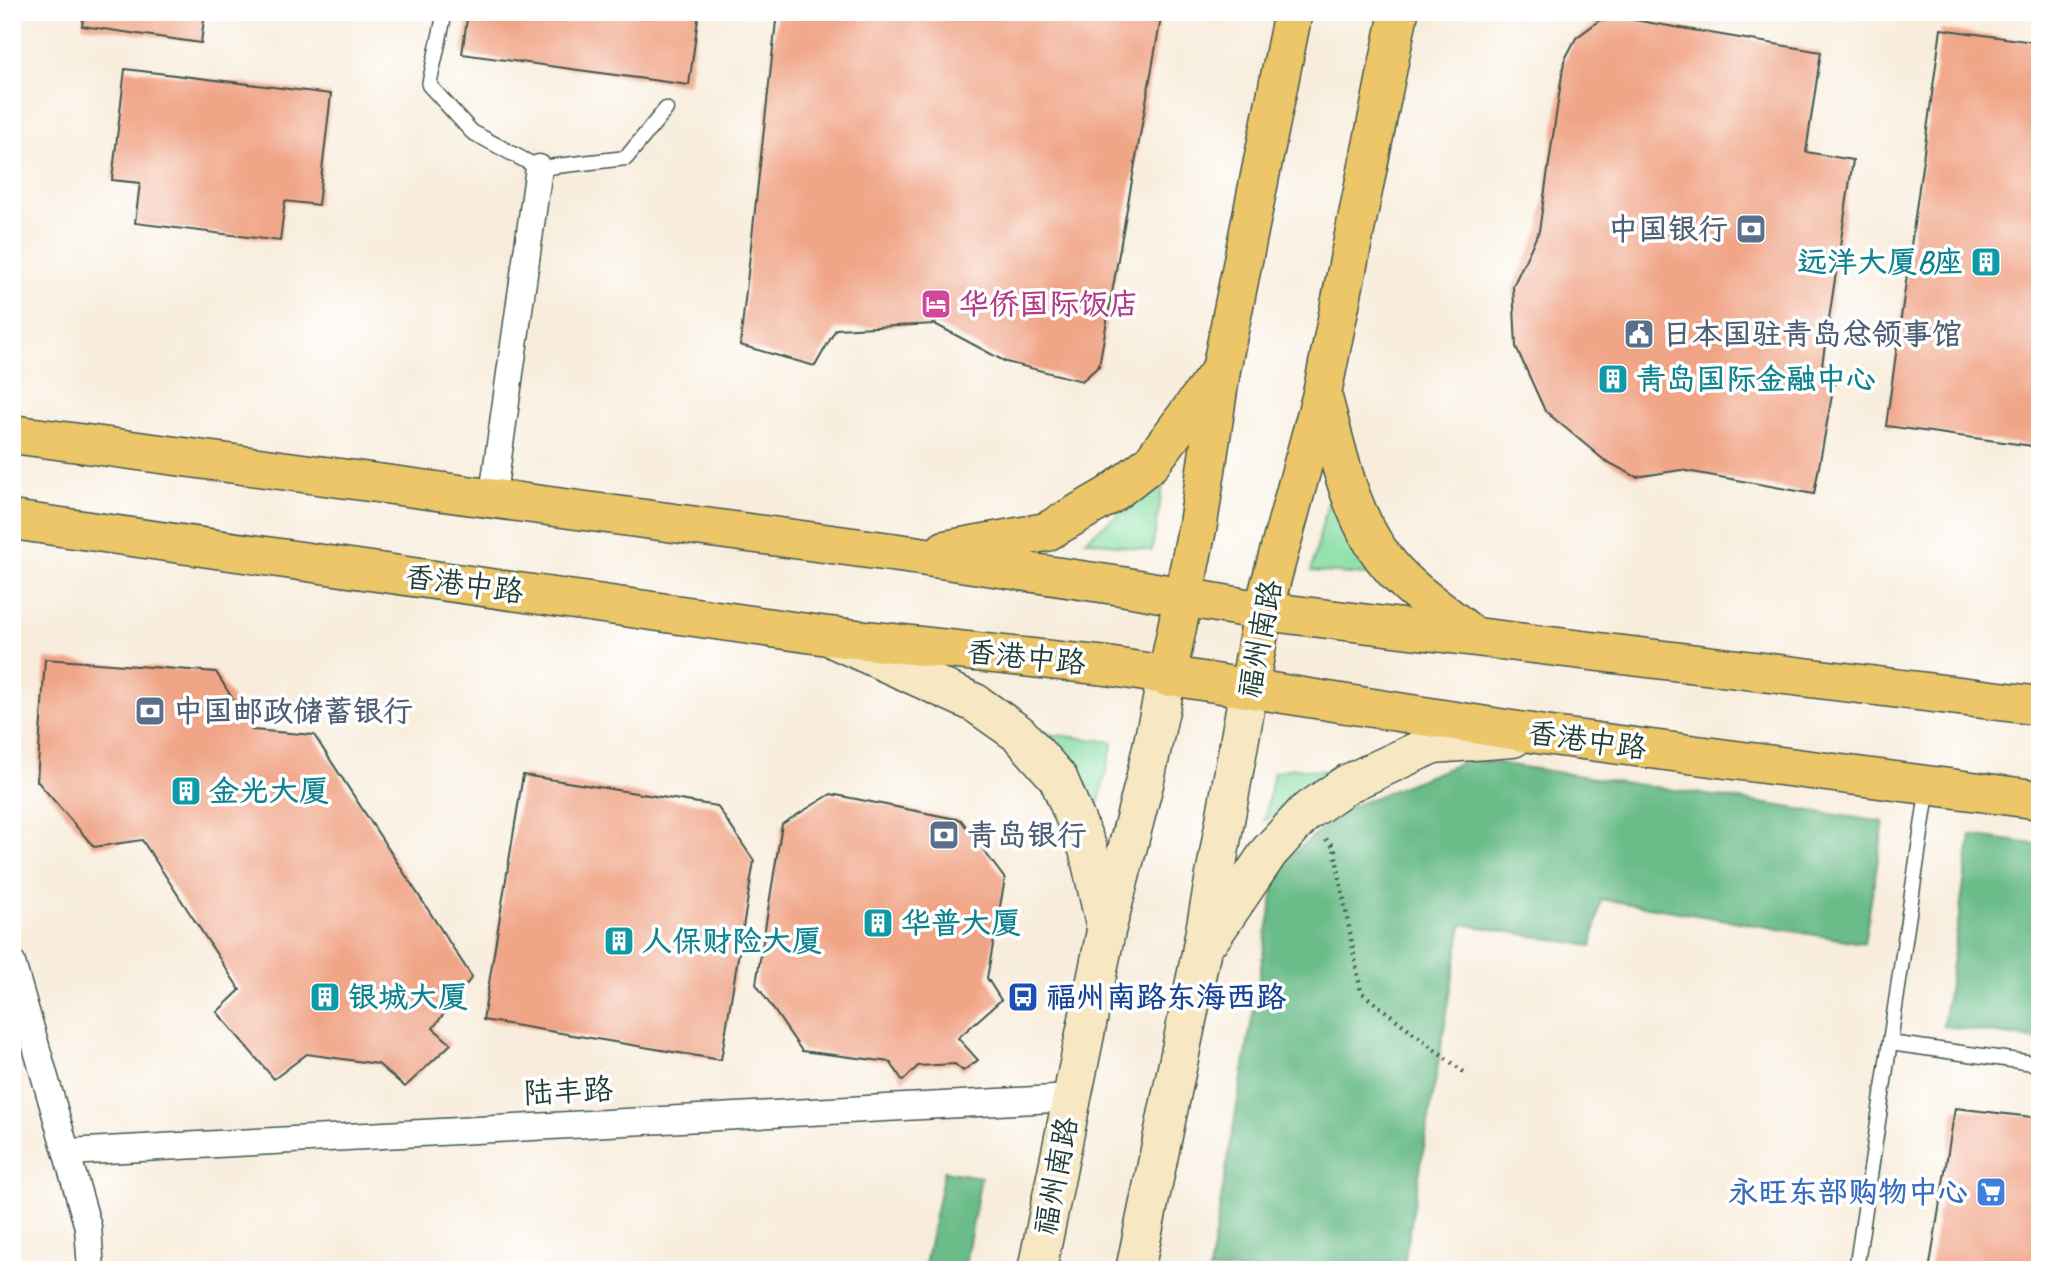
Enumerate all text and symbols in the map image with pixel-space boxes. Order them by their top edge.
place label: 中国银行 [1608,210,1728,248]
bank icon: 中国银行 [1734,212,1768,246]
place label: 远洋大厦B座 [1797,243,1963,281]
building icon: 远洋大厦B座 [1969,245,2003,279]
place label: 华侨国际饭店 [959,285,1139,323]
hotel icon: 华侨国际饭店 [919,287,953,321]
place label: 日本国驻青岛总领事馆 [1662,315,1962,353]
public building icon: 日本国驻青岛总领事馆 [1622,317,1656,351]
place label: 青岛国际金融中心 [1636,360,1876,398]
building icon: 青岛国际金融中心 [1596,362,1630,396]
street label: 香港中路 [402,557,526,611]
street label: 福州南路 [1230,576,1290,702]
street label: 香港中路 [964,632,1088,682]
place label: 中国邮政储蓄银行 [173,692,413,730]
bank icon: 中国邮政储蓄银行 [133,694,167,728]
street label: 香港中路 [1525,713,1649,767]
place label: 金光大厦 [209,772,329,810]
building icon: 金光大厦 [169,774,203,808]
place label: 青岛银行 [967,816,1087,854]
bank icon: 青岛银行 [927,818,961,852]
place label: 华普大厦 [901,904,1021,942]
building icon: 华普大厦 [861,906,895,940]
place label: 人保财险大厦 [642,922,822,960]
building icon: 人保财险大厦 [602,924,636,958]
place label: 银城大厦 [348,978,468,1016]
place label: 福州南路东海西路 [1046,978,1286,1016]
building icon: 银城大厦 [308,980,342,1014]
bus stop icon: 福州南路东海西路 [1006,980,1040,1014]
street label: 陆丰路 [522,1070,614,1112]
street label: 福州南路 [1026,1113,1086,1239]
place label: 永旺东部购物中心 [1728,1173,1968,1211]
supermarket icon: 永旺东部购物中心 [1974,1175,2008,1209]

